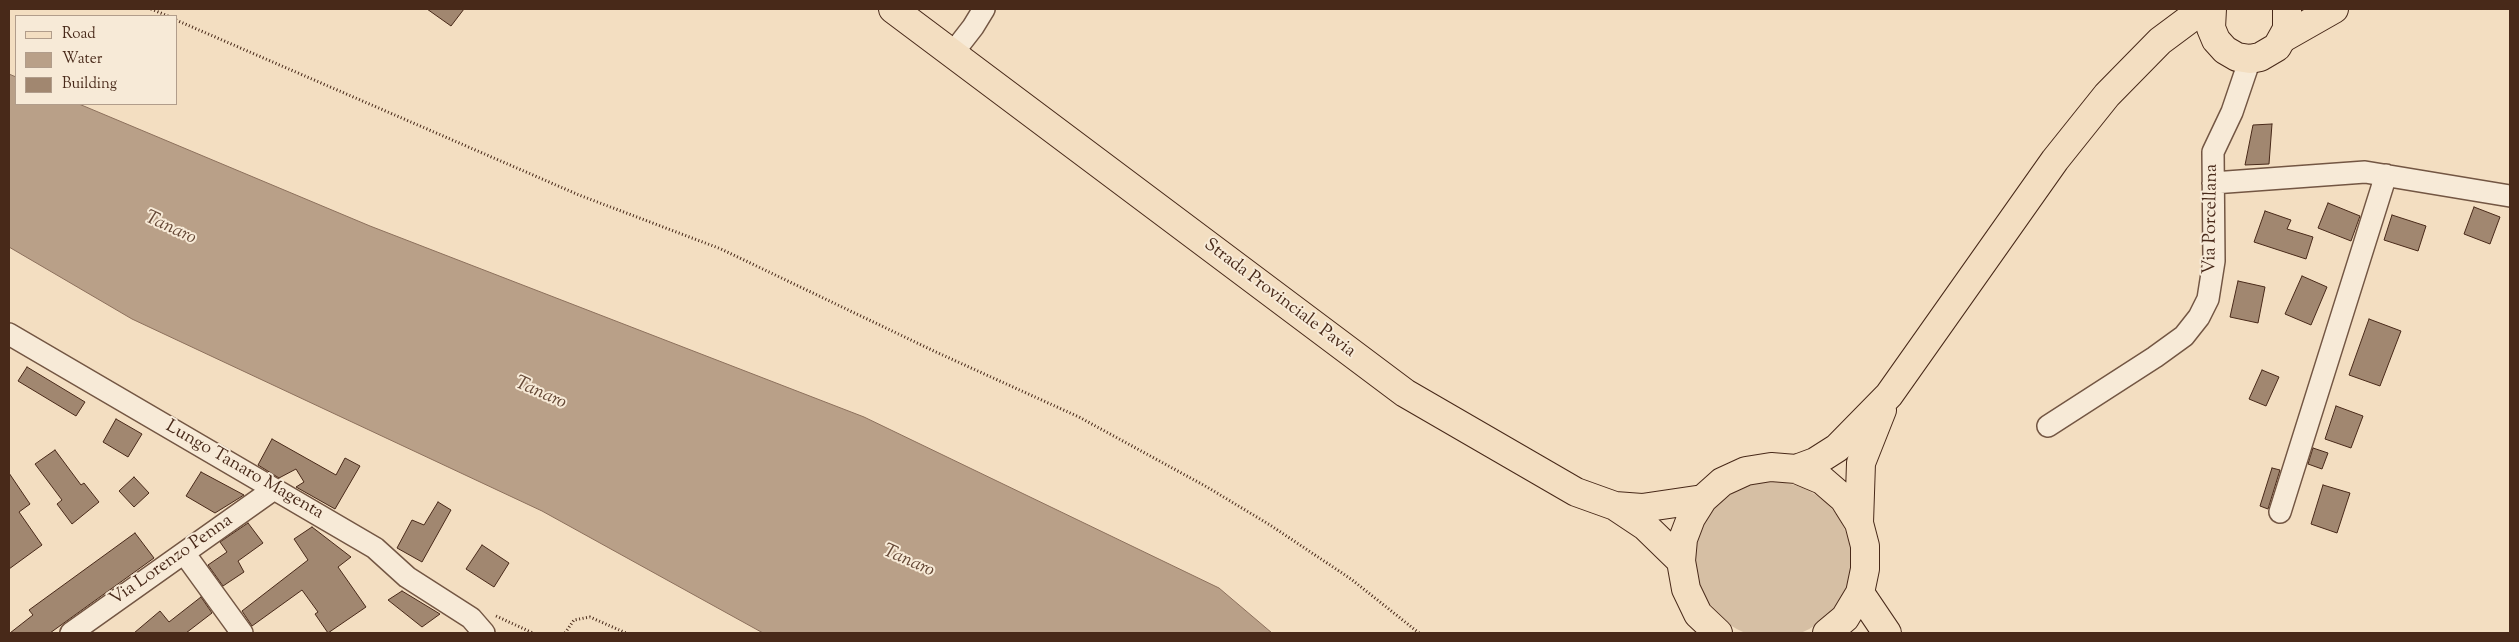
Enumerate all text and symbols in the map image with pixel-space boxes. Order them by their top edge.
legend [15,15,178,105]
text: Road [62,24,96,45]
text: Water [62,49,102,70]
text: Building [62,74,117,95]
street label: Via Porcellana [2200,164,2224,274]
water label: Tanaro [141,207,199,251]
street label: Strada Provinciale Pavia [1199,235,1359,363]
water label: Tanaro [511,373,569,415]
street label: Lungo Tanaro Magenta [161,417,327,525]
street label: Via Lorenzo Penna [106,511,238,611]
water label: Tanaro [879,541,937,583]

